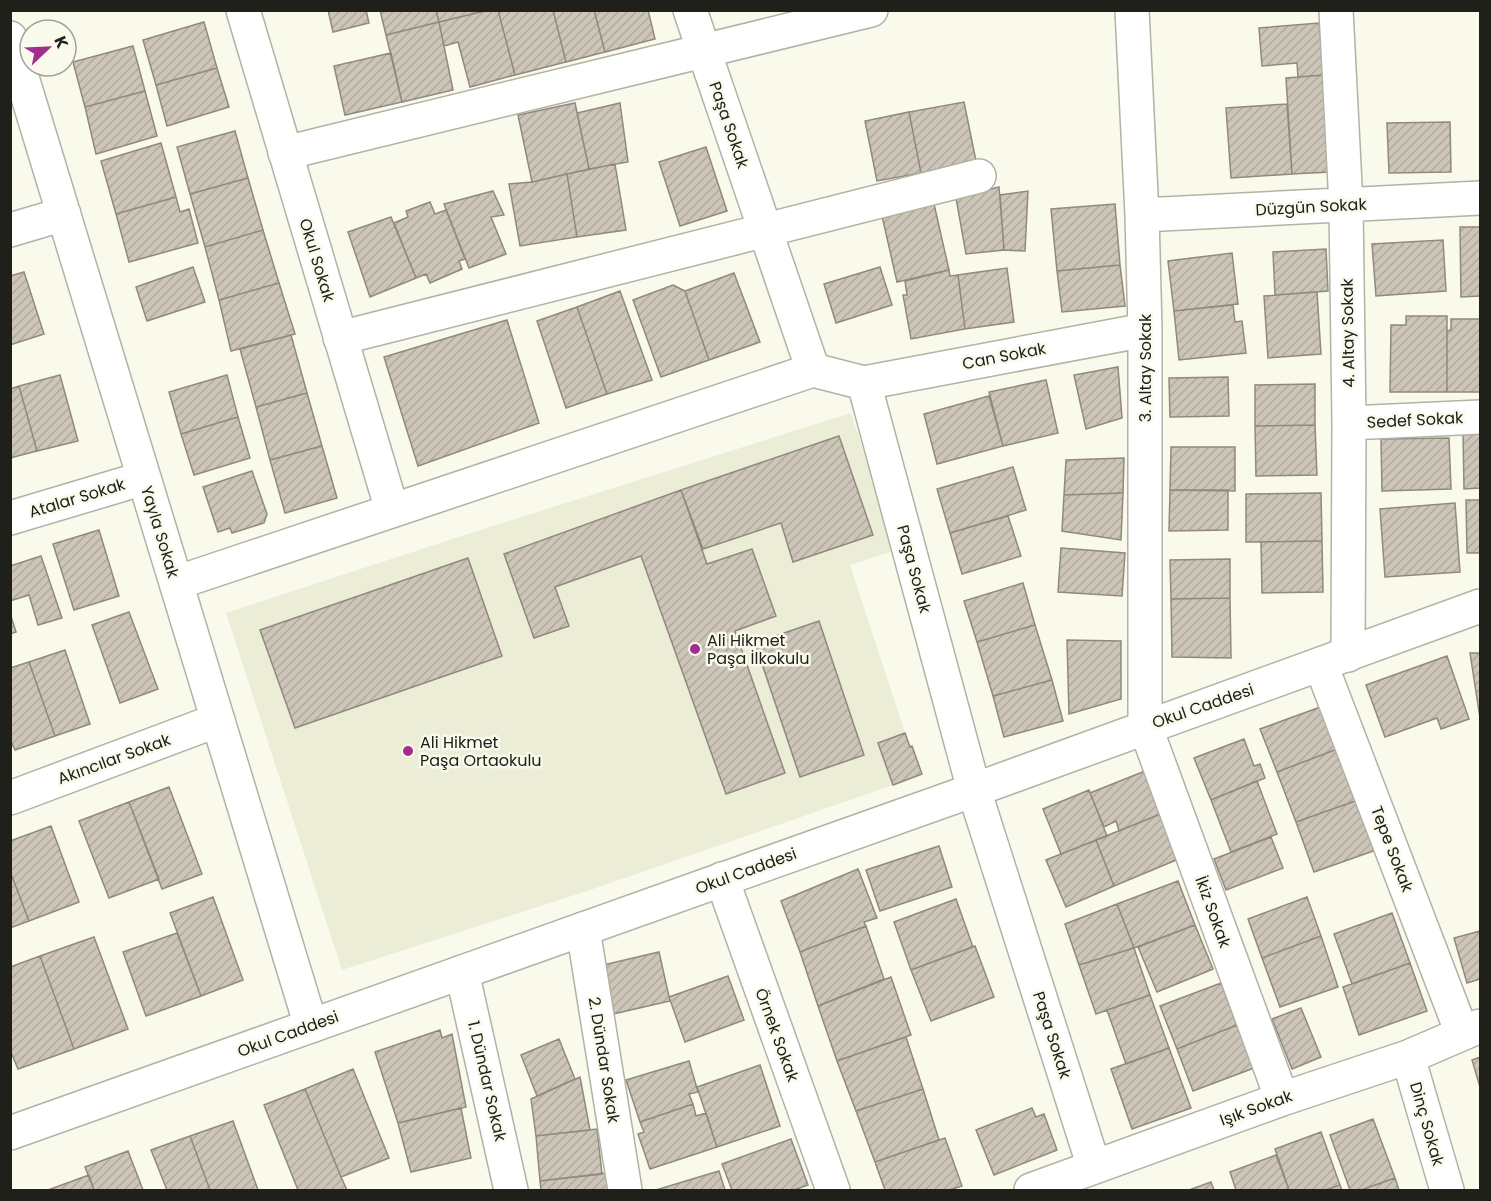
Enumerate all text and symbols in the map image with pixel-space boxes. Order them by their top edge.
north arrow [18,18,78,78]
text: K [49,33,74,52]
street label: Paşa Sokak [703,78,755,172]
street label: Düzgün Sokak [1255,193,1368,221]
street label: Okul Sokak [293,215,341,305]
street label: 4. Altay Sokak [1336,277,1360,388]
street label: 3. Altay Sokak [1134,313,1157,422]
street label: Can Sokak [960,336,1048,375]
street label: Sedef Sokak [1366,406,1465,434]
street label: Atalar Sokak [26,472,129,524]
street label: Yayla Sokak [135,483,185,582]
street label: Paşa Sokak [891,522,937,616]
place label: Ali Hikmet Paşa İlkokulu [707,629,810,670]
marker: Ali Hikmet Paşa İlkokulu [688,642,702,656]
street label: Okul Caddesi [1149,678,1257,734]
street label: Akıncılar Sokak [54,728,174,790]
place label: Ali Hikmet Paşa Ortaokulu [420,731,542,772]
marker: Ali Hikmet Paşa Ortaokulu [401,744,415,758]
street label: Tepe Sokak [1365,803,1419,896]
street label: Okul Caddesi [692,842,800,900]
street label: İkiz Sokak [1189,873,1237,952]
street label: Örnek Sokak [749,985,805,1086]
street label: Paşa Sokak [1027,988,1077,1082]
street label: 2. Dündar Sokak [583,995,625,1125]
street label: Okul Caddesi [234,1005,342,1063]
street label: 1. Dündar Sokak [462,1018,512,1144]
street label: Dinç Sokak [1404,1079,1450,1169]
street label: Işık Sokak [1217,1084,1296,1132]

